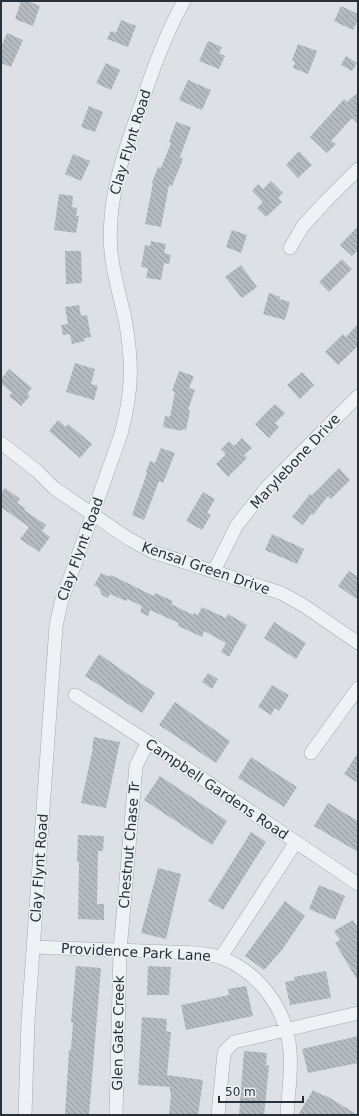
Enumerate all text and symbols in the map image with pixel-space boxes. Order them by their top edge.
street label: Clay Flynt Road [106,87,154,197]
street label: Marylebone Drive [247,410,343,512]
street label: Clay Flynt Road [54,495,106,603]
street label: Kensal Green Drive [140,539,272,597]
street label: Campbell Gardens Road [143,735,291,843]
street label: Chestnut Chase Tr [115,781,143,909]
street label: Clay Flynt Road [27,813,51,923]
street label: Providence Park Lane [61,940,211,964]
street label: Glen Gate Creek [109,974,127,1091]
scale bar [219,1078,303,1104]
text: 50 m [225,1085,256,1099]

